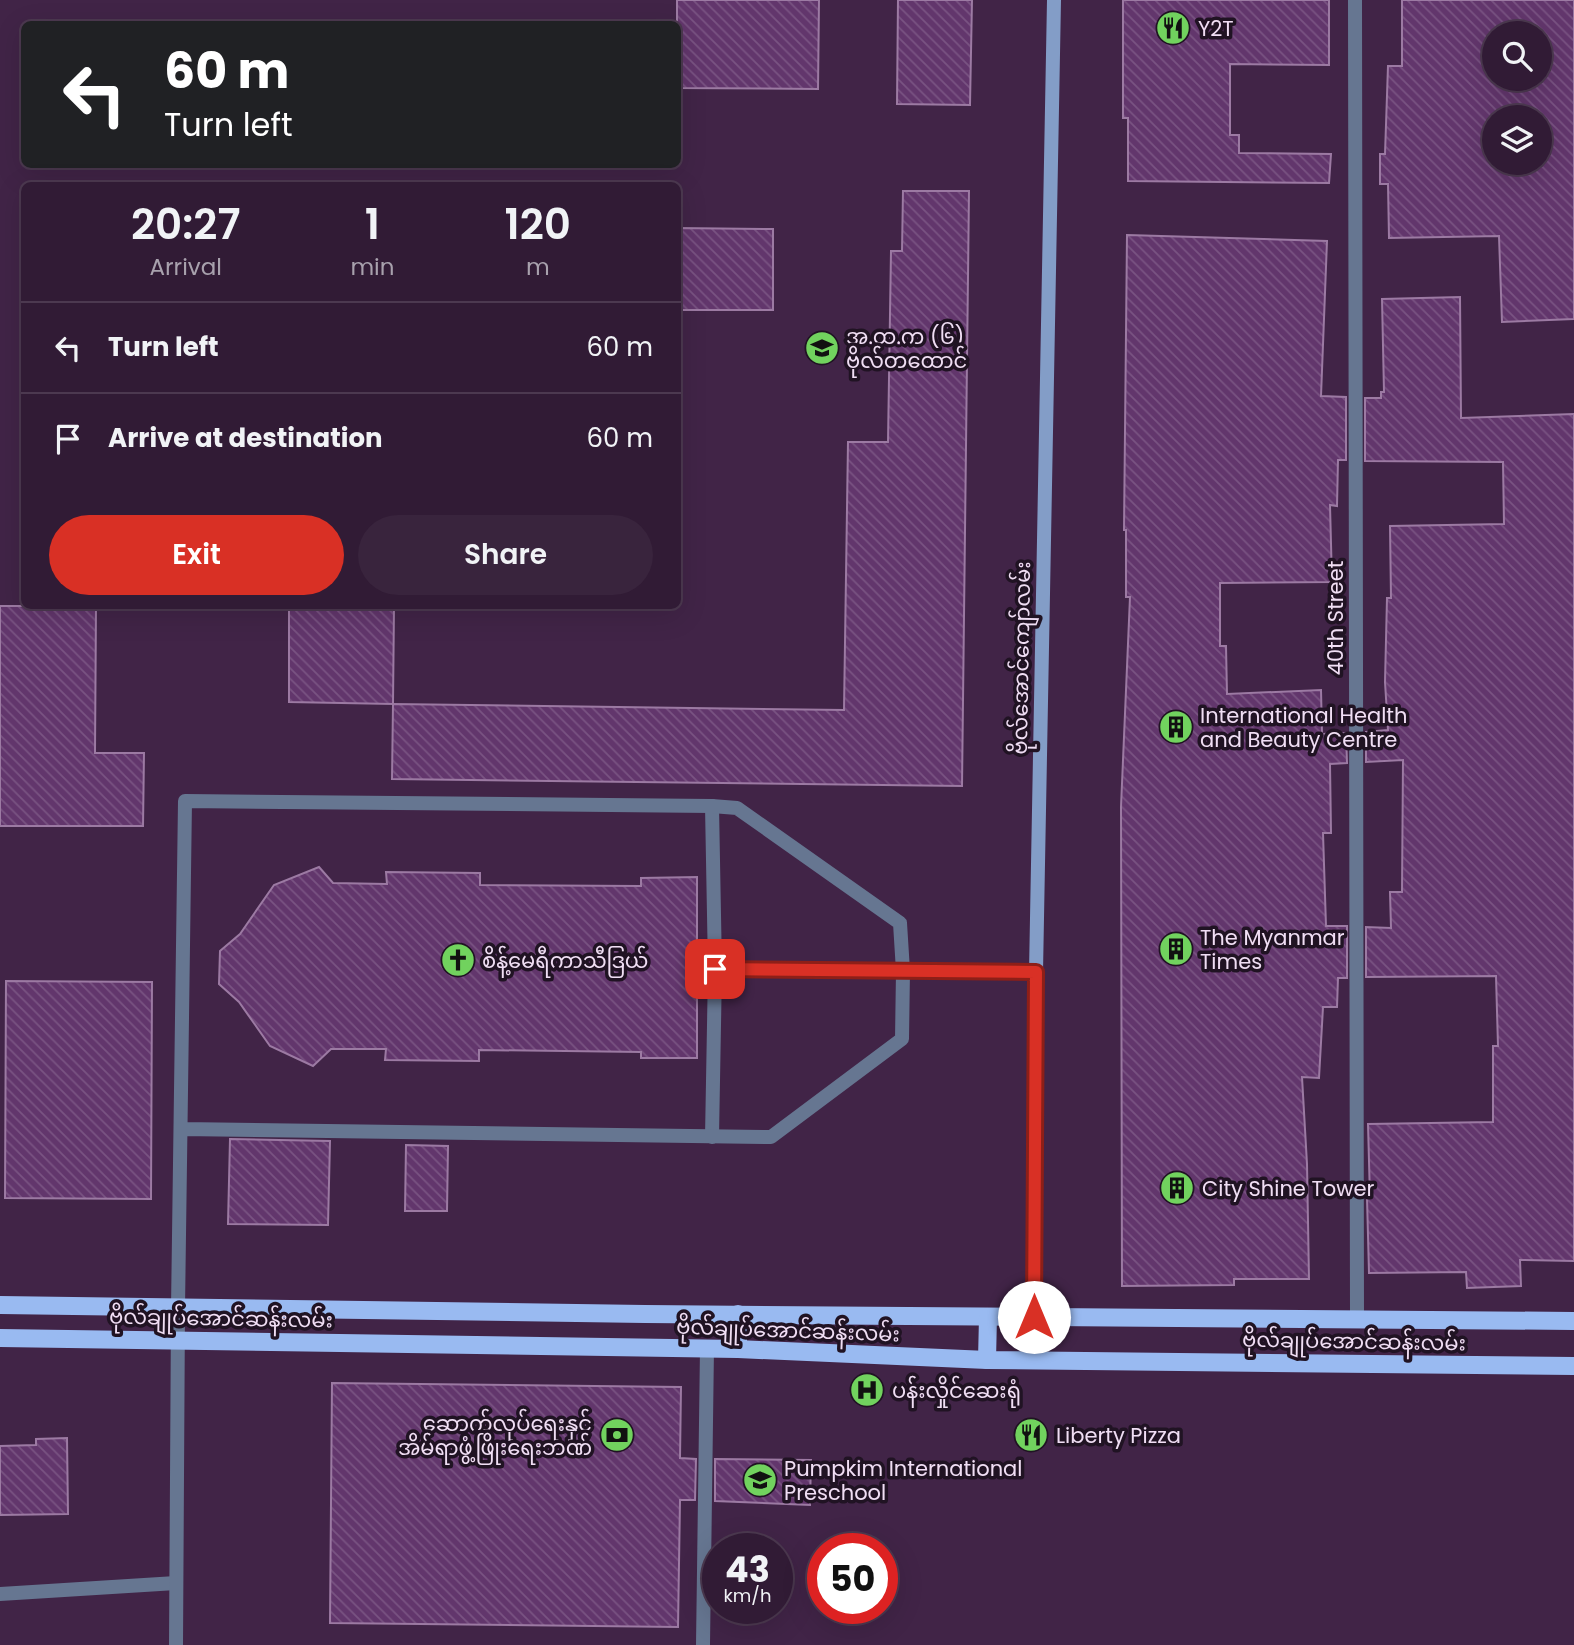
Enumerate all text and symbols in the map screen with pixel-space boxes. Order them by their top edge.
restaurant icon: Y2T [1154,9,1192,47]
place label: Y2T [1198,14,1234,43]
map controls [1482,21,1552,175]
button: search [1482,21,1552,91]
text: 60 m [164,37,289,105]
icon: left [49,49,140,140]
text: Turn left [164,102,293,147]
button: layers [1482,105,1552,175]
text: 20:27 [131,195,240,254]
text: 1 [365,195,380,254]
text: 120 [505,195,571,254]
text: Arrival [149,251,222,283]
text: min [350,251,395,283]
text: m [526,251,550,283]
place label: အ.ထ.က (၆) ဗိုလ်တထောင် [846,322,967,378]
icon: left [49,329,87,367]
text: Turn left [108,329,219,365]
text: 60 m [586,329,653,365]
school or university icon: အ.ထ.က (၆) ဗိုလ်တထောင် [803,329,841,367]
icon: arrive [49,420,87,458]
text: Arrive at destination [108,420,383,456]
text: 60 m [586,420,653,456]
button: Exit [49,515,344,595]
button: Share [358,515,653,595]
street label: ဗိုလ်အောင်ကျော်လမ်း [1004,561,1041,755]
street label: 40th Street [1321,561,1350,675]
place label: International Health and Beauty Centre [1200,701,1407,754]
building icon: International Health and Beauty Centre [1157,708,1195,746]
place label: The Myanmar Times [1200,923,1345,976]
building icon: The Myanmar Times [1157,930,1195,968]
pin [685,939,745,999]
church icon: စိန့်မေရီကာသီဒြယ် [439,941,477,979]
place label: စိန့်မေရီကာသီဒြယ် [482,945,649,978]
icon: arrive [696,950,734,988]
building icon: City Shine Tower [1158,1169,1196,1207]
place label: City Shine Tower [1202,1174,1374,1203]
position arrow [997,1280,1071,1354]
street label: ဗိုလ်ချုပ်အောင်ဆန်းလမ်း [109,1301,333,1338]
street label: ဗိုလ်ချုပ်အောင်ဆန်းလမ်း [676,1311,900,1352]
street label: ဗိုလ်ချုပ်အောင်ဆန်းလမ်း [1242,1324,1466,1361]
hospital icon: ပန်းလှိုင်ဆေးရုံ [848,1371,886,1409]
place label: ပန်းလှိုင်ဆေးရုံ [892,1375,1021,1408]
place label: ဆောက်လုပ်ရေးနှင့် အိမ်ရာဖွံ့ဖြိုးရေးဘဏ် [398,1408,592,1465]
bank icon: ဆောက်လုပ်ရေးနှင့် အိမ်ရာဖွံ့ဖြိုးရေးဘဏ် [598,1416,636,1454]
restaurant icon: Liberty Pizza [1012,1416,1050,1454]
place label: Liberty Pizza [1056,1421,1181,1450]
place label: Pumpkim International Preschool [784,1454,1022,1507]
school or university icon: Pumpkim International Preschool [741,1461,779,1499]
speed limit sign: 50 [807,1533,898,1624]
text: 43 [725,1545,770,1594]
text: km/h [724,1583,771,1608]

